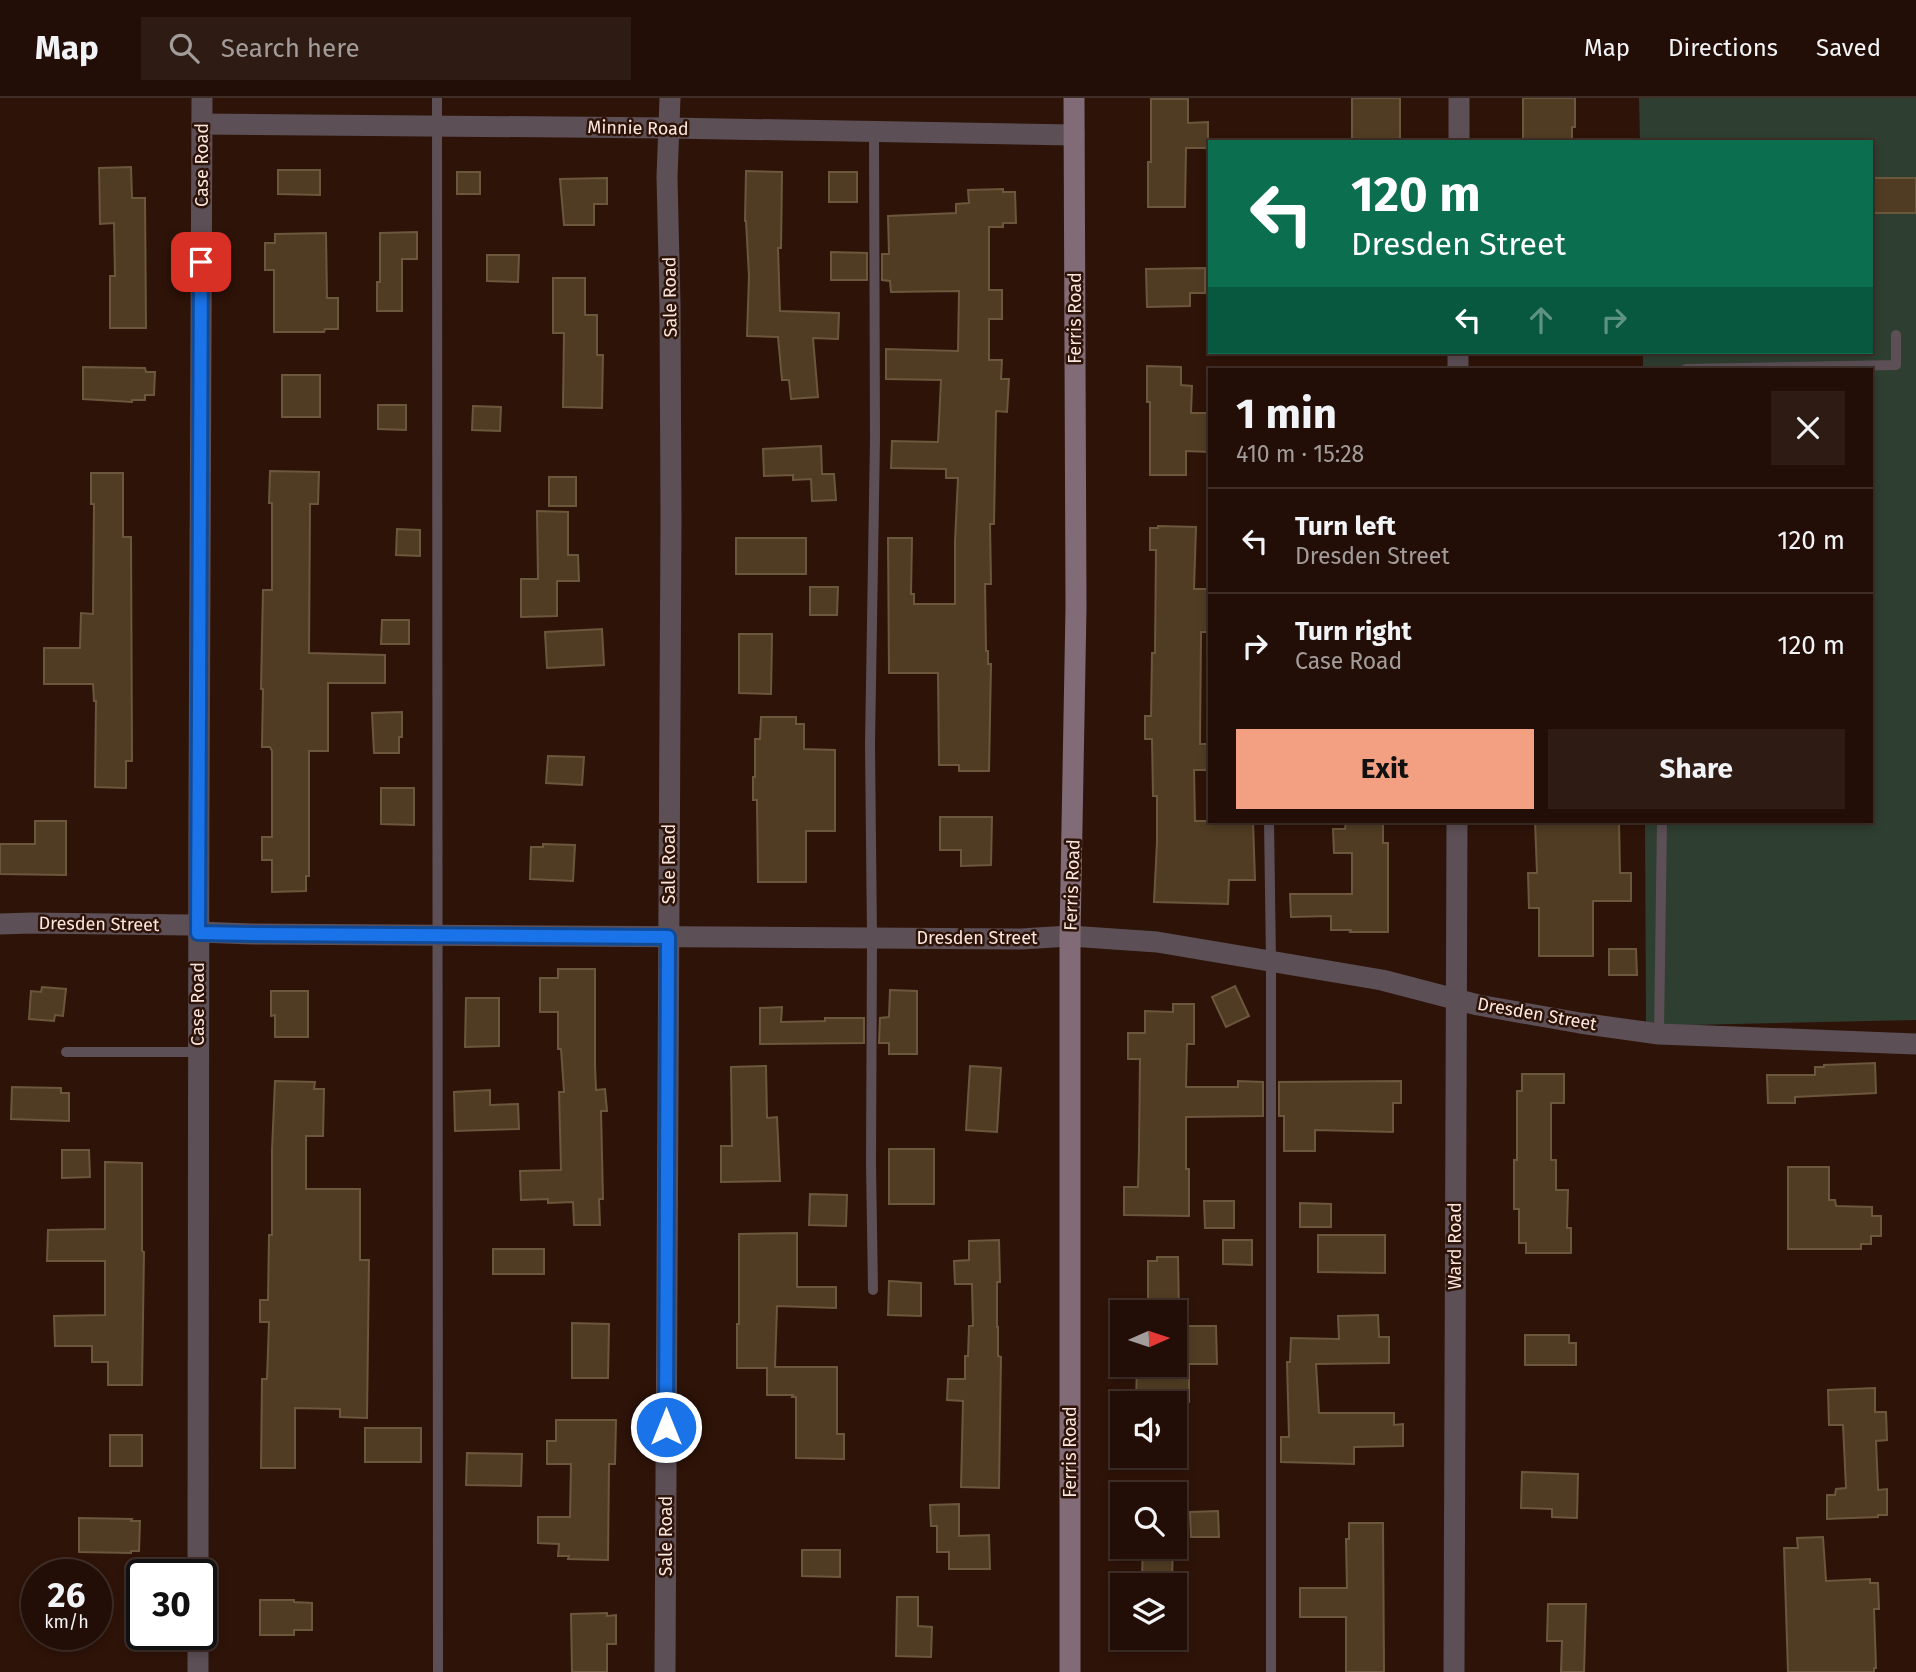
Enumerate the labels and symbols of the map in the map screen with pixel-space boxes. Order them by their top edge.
street label: Minnie Road [587,116,689,140]
street label: Case Road [191,123,213,207]
pin [171,232,231,292]
street label: Sale Road [658,256,682,338]
street label: Ferris Road [1064,272,1086,364]
street label: Sale Road [658,824,680,904]
street label: Ferris Road [1059,839,1085,931]
street label: Dresden Street [38,912,160,936]
street label: Dresden Street [917,927,1038,949]
street label: Case Road [187,962,209,1046]
street label: Dresden Street [1476,993,1599,1035]
street label: Ward Road [1444,1202,1466,1290]
north arrow [1110,1300,1186,1377]
position arrow [629,1390,703,1464]
street label: Ferris Road [1059,1406,1081,1498]
street label: Sale Road [655,1496,677,1576]
speed limit sign: 30 [126,1559,217,1650]

